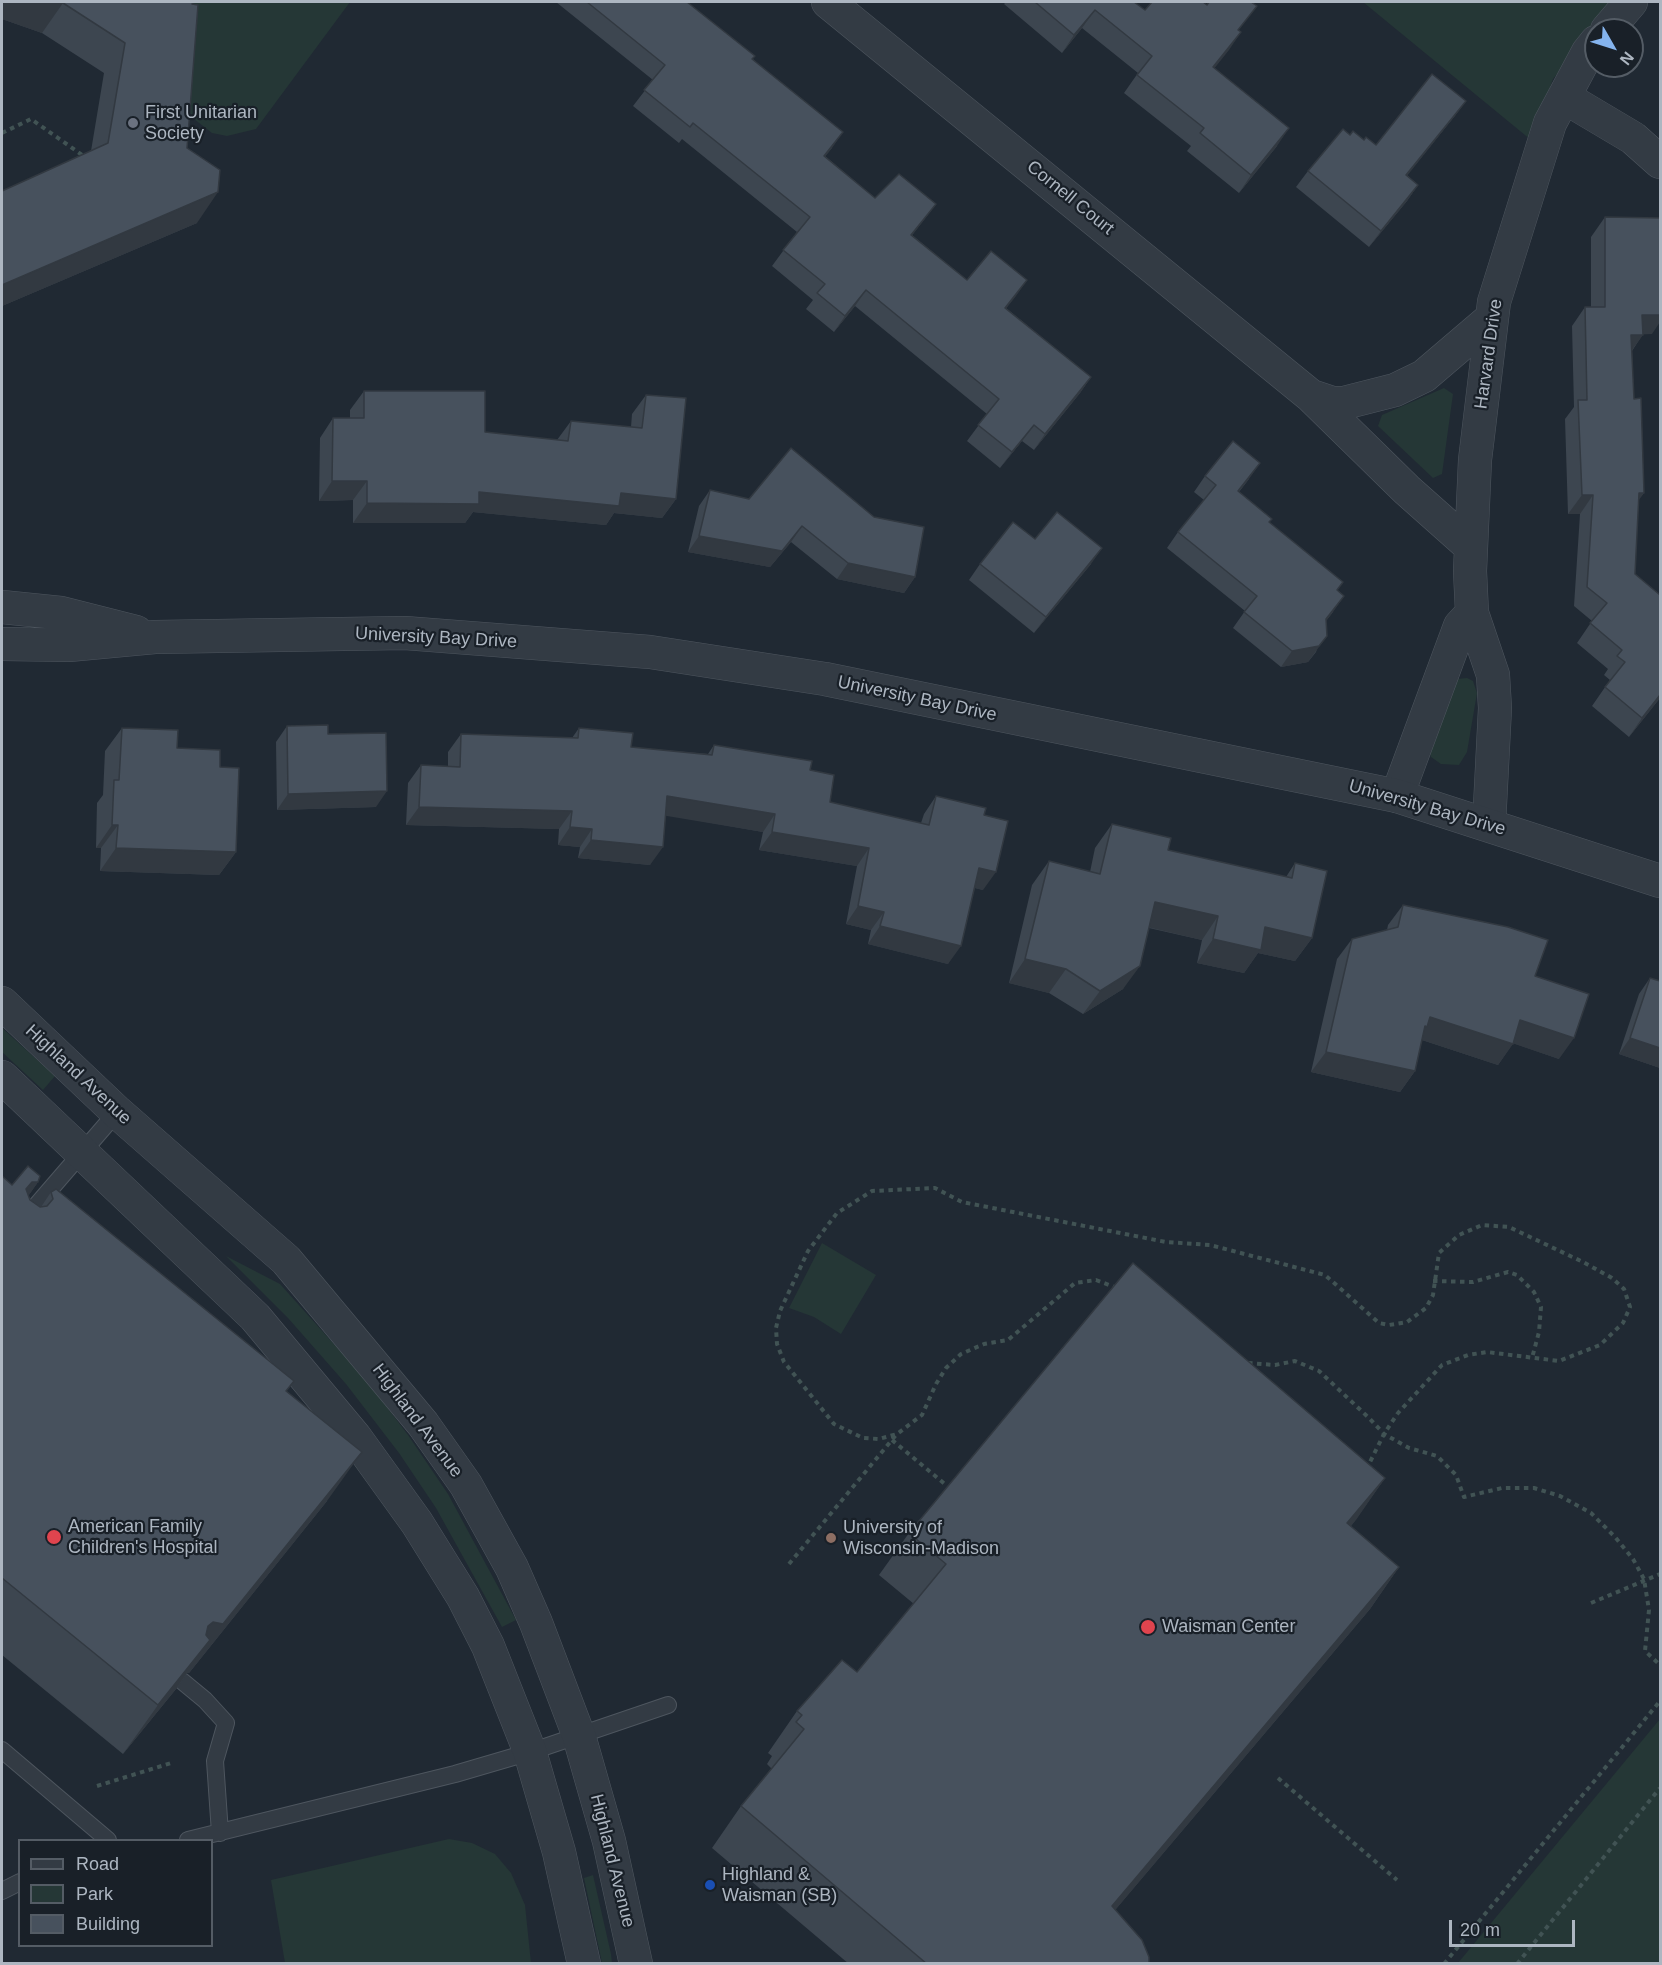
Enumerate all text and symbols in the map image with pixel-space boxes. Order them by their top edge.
north arrow [1584,18,1644,78]
text: N [1617,49,1637,68]
place label: First Unitarian Society [145,102,257,144]
marker: First Unitarian Society [126,116,140,130]
street label: Cornell Court [1022,156,1118,240]
street label: Harvard Drive [1471,298,1507,410]
street label: University Bay Drive [355,623,517,653]
street label: University Bay Drive [836,672,998,726]
street label: University Bay Drive [1346,775,1508,841]
street label: Highland Avenue [21,1020,135,1130]
street label: Highland Avenue [367,1360,467,1482]
place label: American Family Children's Hospital [68,1516,218,1558]
place label: University of Wisconsin-Madison [843,1517,999,1559]
marker: American Family Children's Hospital [45,1528,63,1546]
marker: University of Wisconsin-Madison [824,1531,838,1545]
place label: Waisman Center [1162,1616,1295,1638]
marker: Waisman Center [1139,1618,1157,1636]
street label: Highland Avenue [585,1792,639,1930]
legend [18,1839,213,1947]
text: Road [76,1854,119,1874]
place label: Highland & Waisman (SB) [722,1864,837,1906]
marker: Highland & Waisman (SB) [703,1878,717,1892]
text: Park [76,1884,113,1904]
scale bar [1452,1908,1578,1946]
text: Building [76,1914,140,1934]
text: 20 m [1460,1920,1500,1940]

